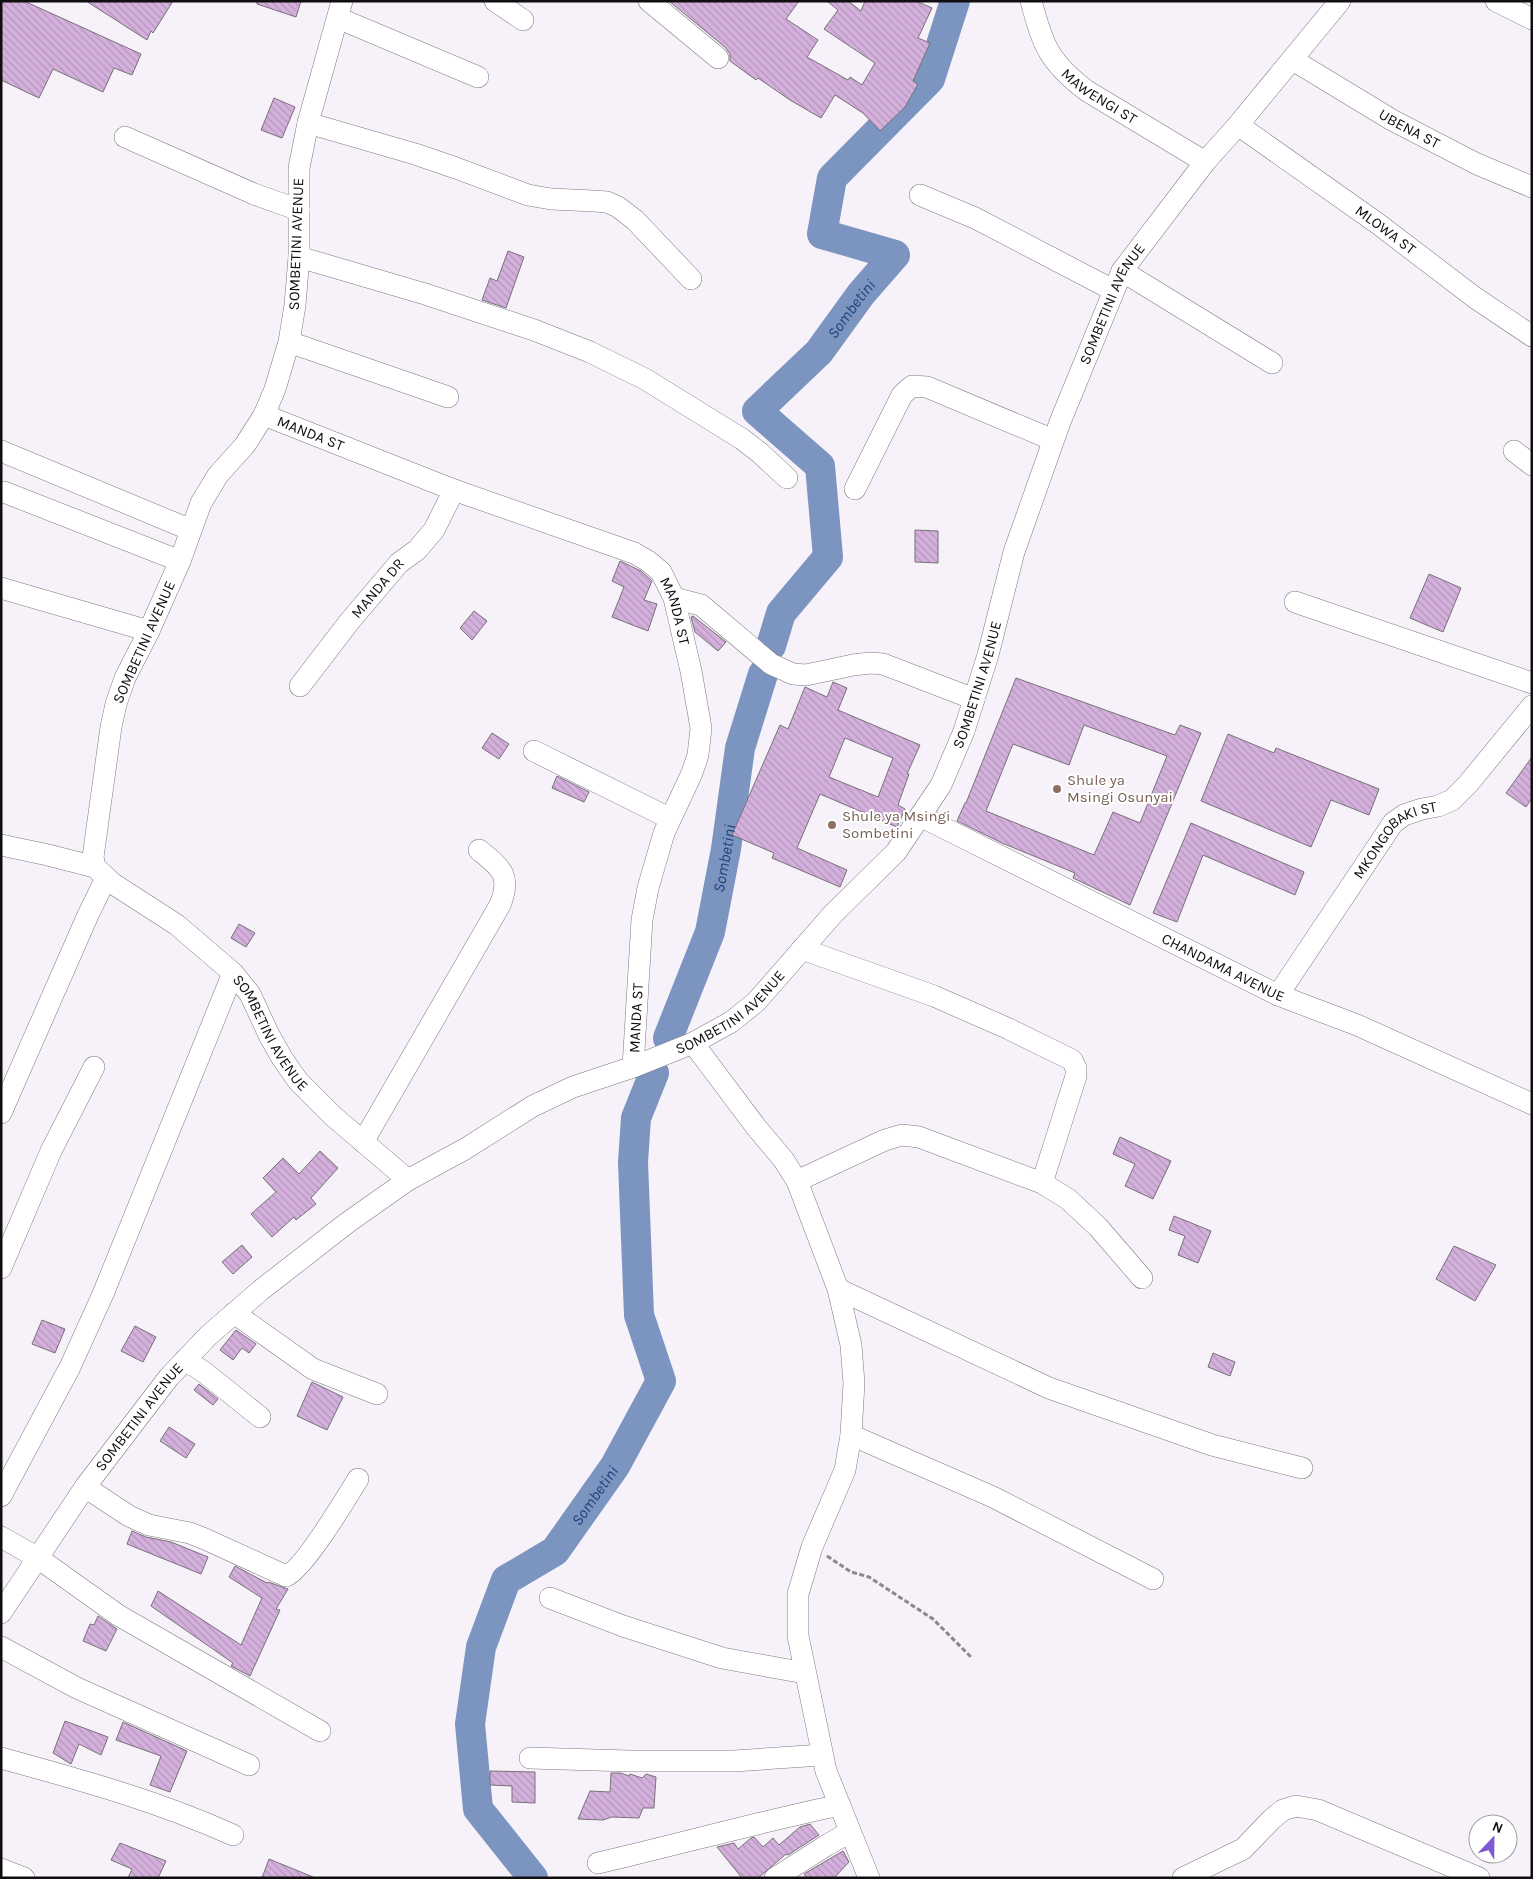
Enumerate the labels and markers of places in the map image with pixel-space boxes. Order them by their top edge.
place label: Shule ya Msingi Osunyai [1067,771,1173,806]
marker: Shule ya Msingi Osunyai [1051,783,1063,795]
place label: Shule ya Msingi Sombetini [842,807,951,842]
marker: Shule ya Msingi Sombetini [826,819,838,831]

